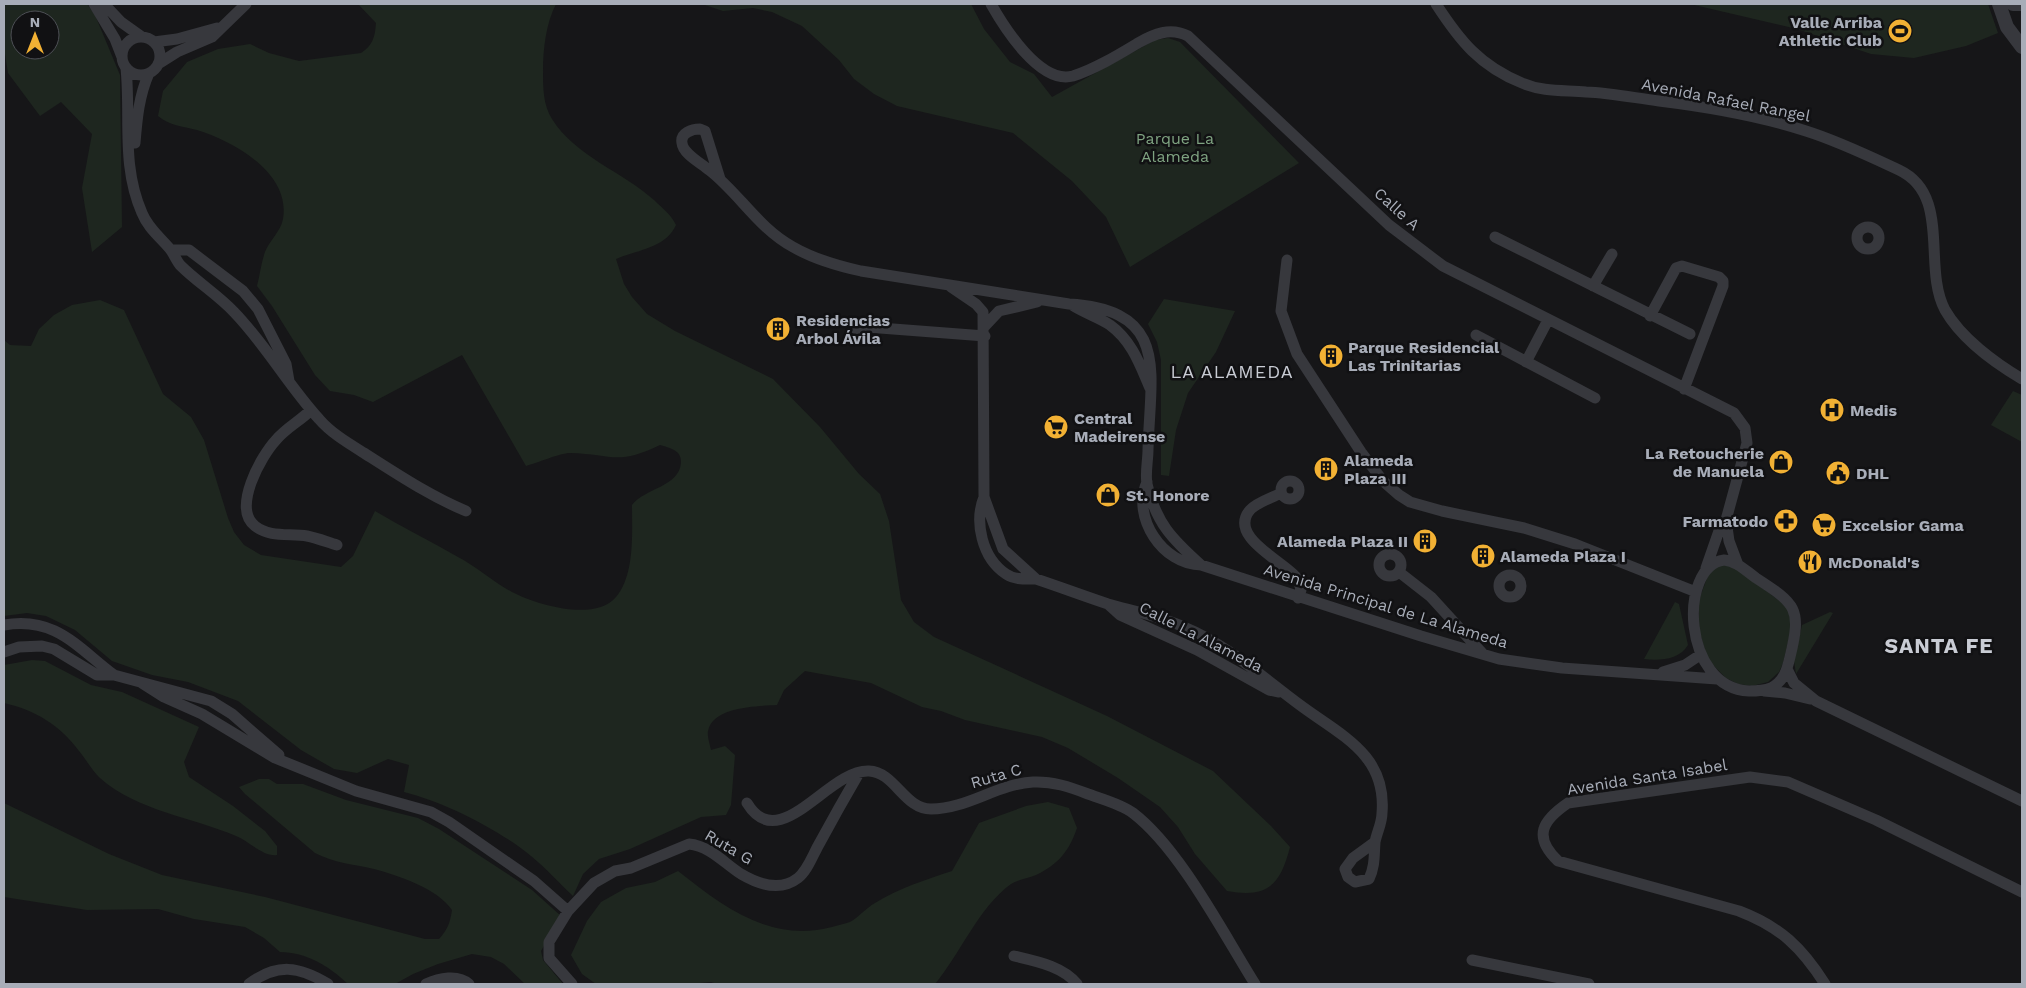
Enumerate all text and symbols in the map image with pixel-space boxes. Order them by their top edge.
north arrow [10,10,60,60]
place label: Valle Arriba Athletic Club [1779,13,1883,50]
text: N [30,14,40,30]
sports icon: Valle Arriba Athletic Club [1887,18,1913,44]
street label: Avenida Rafael Rangel [1640,74,1812,126]
park label: Parque La Alameda [1136,129,1214,166]
street label: Calle A [1370,184,1424,235]
place label: Residencias Arbol Ávila [796,311,891,348]
building icon: Residencias Arbol Ávila [765,316,791,342]
place label: Parque Residencial Las Trinitarias [1348,338,1500,375]
building icon: Parque Residencial Las Trinitarias [1318,343,1344,369]
district label: LA ALAMEDA [1170,361,1294,382]
hospital icon: Medis [1819,397,1845,423]
place label: Medis [1850,401,1897,420]
place label: Central Madeirense [1074,409,1165,446]
supermarket icon: Central Madeirense [1043,414,1069,440]
place label: La Retoucherie de Manuela [1645,444,1765,481]
shop icon: La Retoucherie de Manuela [1768,449,1794,475]
place label: Alameda Plaza III [1344,451,1414,488]
building icon: Alameda Plaza III [1313,456,1339,482]
public building icon: DHL [1825,460,1851,486]
place label: DHL [1856,464,1889,483]
shop icon: St. Honore [1095,482,1121,508]
place label: St. Honore [1126,486,1210,505]
pharmacy icon: Farmatodo [1773,508,1799,534]
place label: Farmatodo [1683,512,1768,531]
supermarket icon: Excelsior Gama [1811,512,1837,538]
place label: Excelsior Gama [1842,516,1965,535]
building icon: Alameda Plaza II [1412,528,1438,554]
place label: Alameda Plaza II [1277,532,1408,551]
building icon: Alameda Plaza I [1470,543,1496,569]
place label: Alameda Plaza I [1500,547,1626,566]
restaurant icon: McDonald's [1797,549,1823,575]
place label: McDonald's [1828,553,1920,572]
street label: Avenida Principal de La Alameda [1262,560,1510,652]
street label: Calle La Alameda [1136,598,1266,676]
district label: SANTA FE [1884,633,1994,658]
street label: Avenida Santa Isabel [1566,755,1729,799]
street label: Ruta C [968,760,1024,792]
street label: Ruta G [701,826,757,868]

